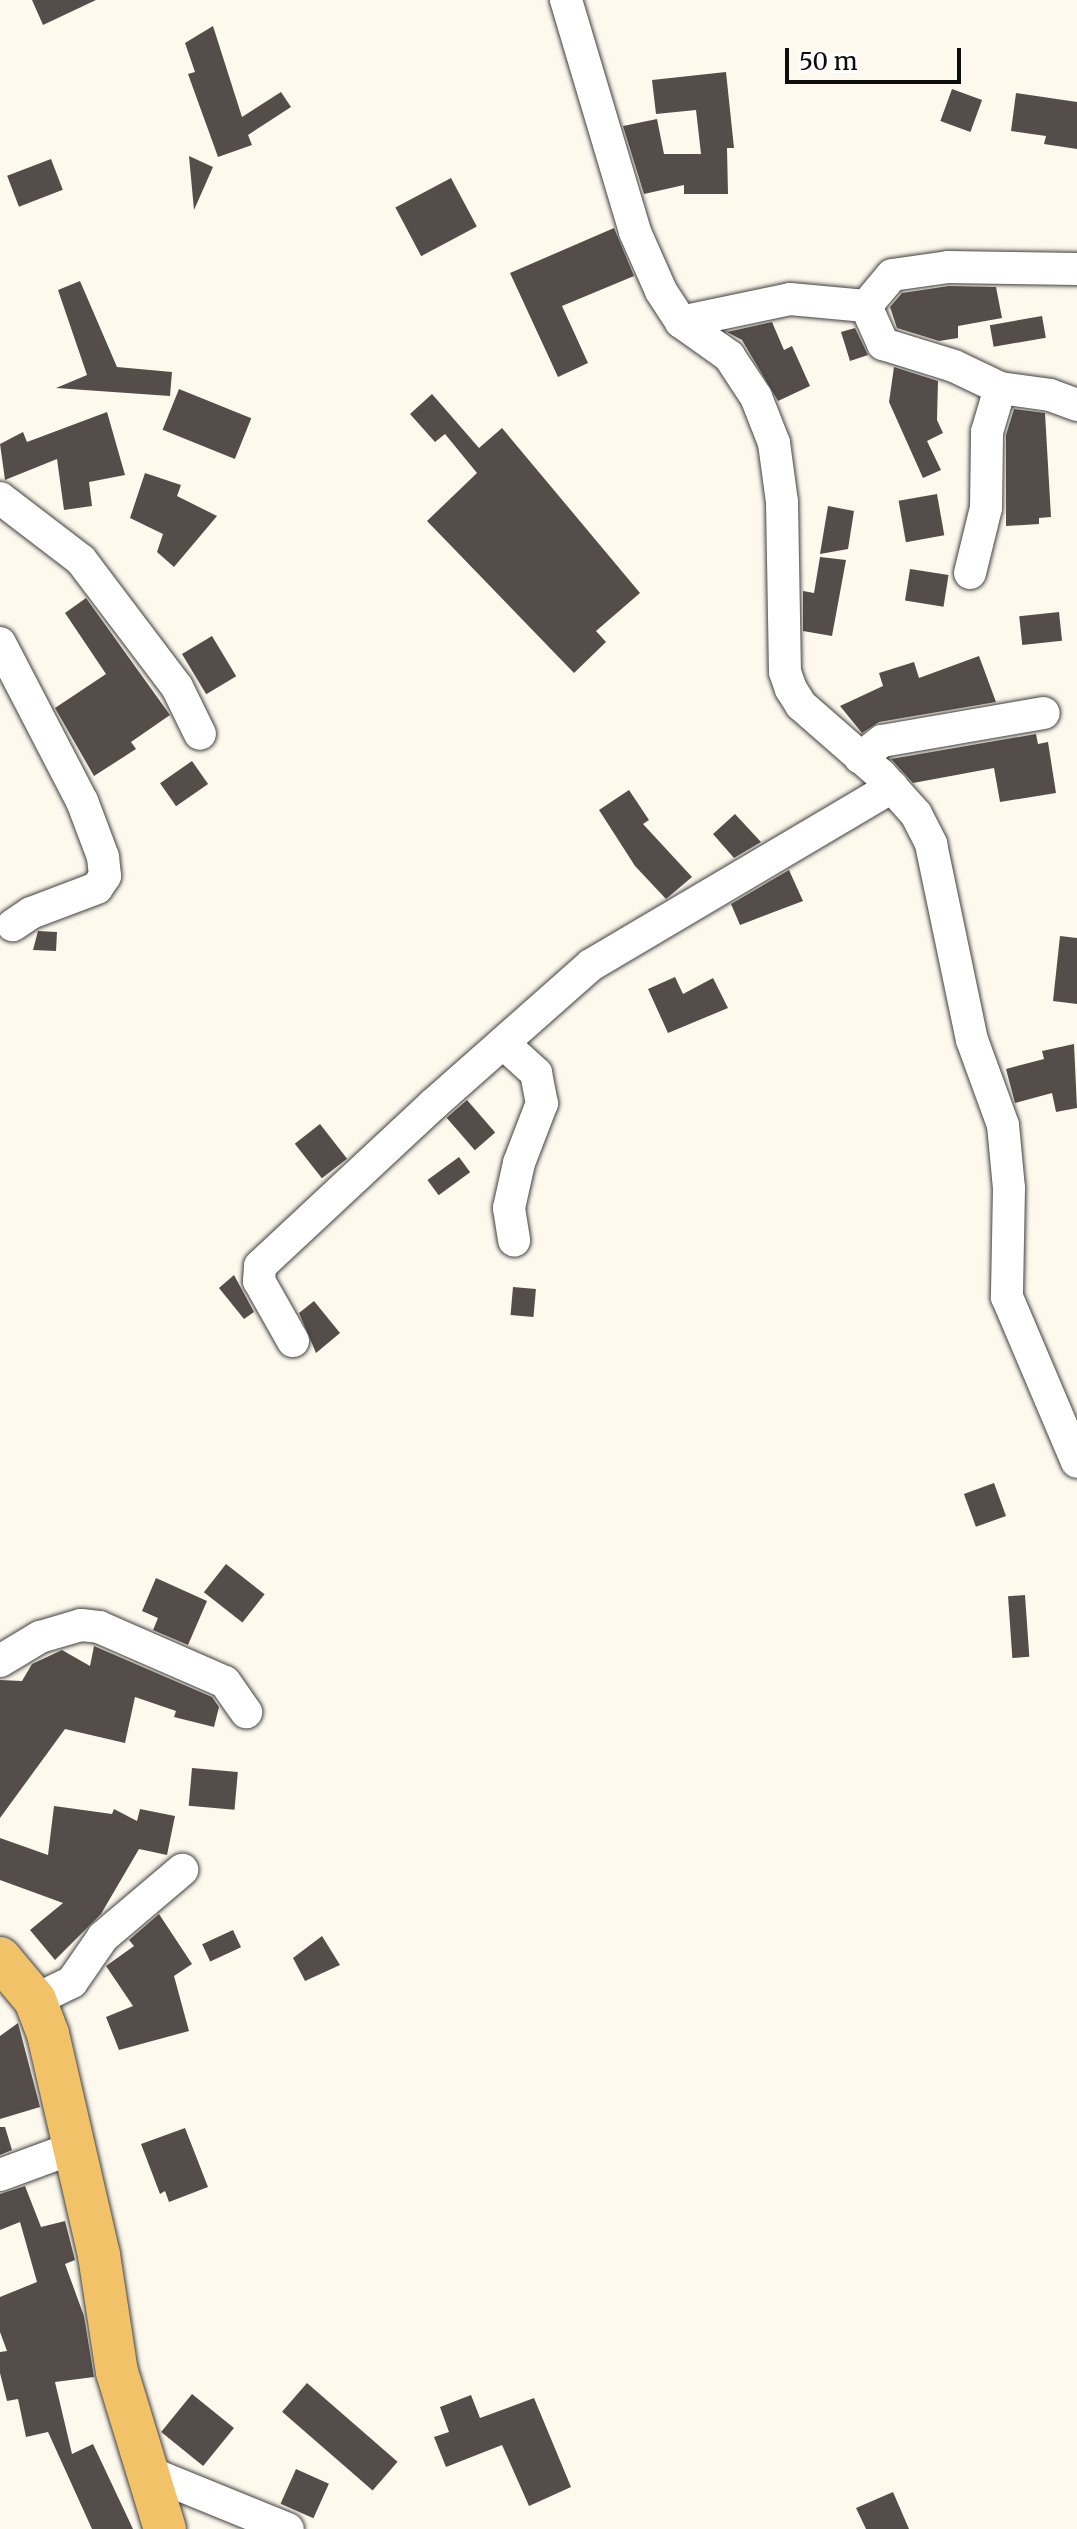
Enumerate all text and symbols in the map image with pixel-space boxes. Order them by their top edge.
scale bar [789,32,965,82]
text: 50 m [799,46,858,77]

